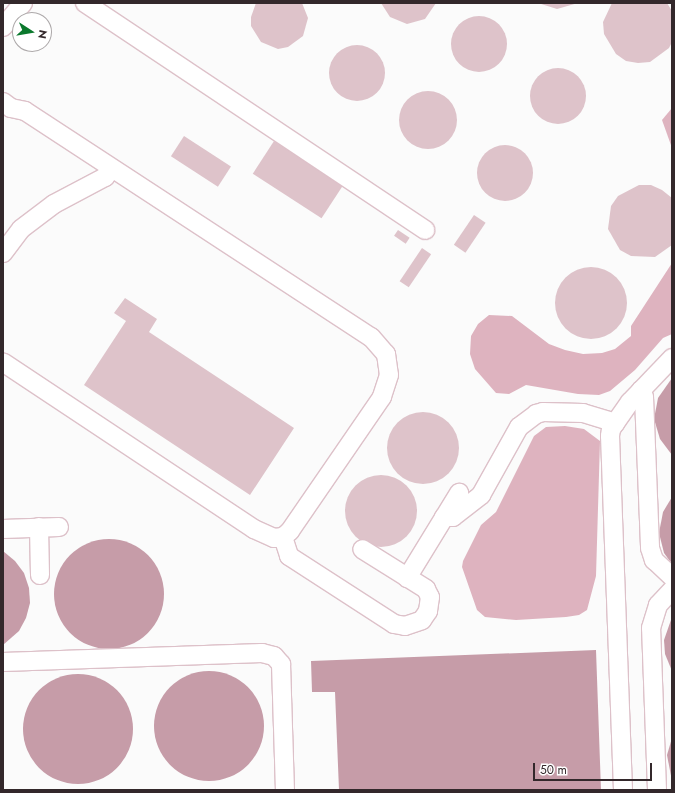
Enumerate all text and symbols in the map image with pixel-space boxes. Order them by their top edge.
north arrow [12,12,52,52]
text: N [34,28,51,40]
scale bar [535,755,654,781]
text: 50 m [540,761,567,779]

